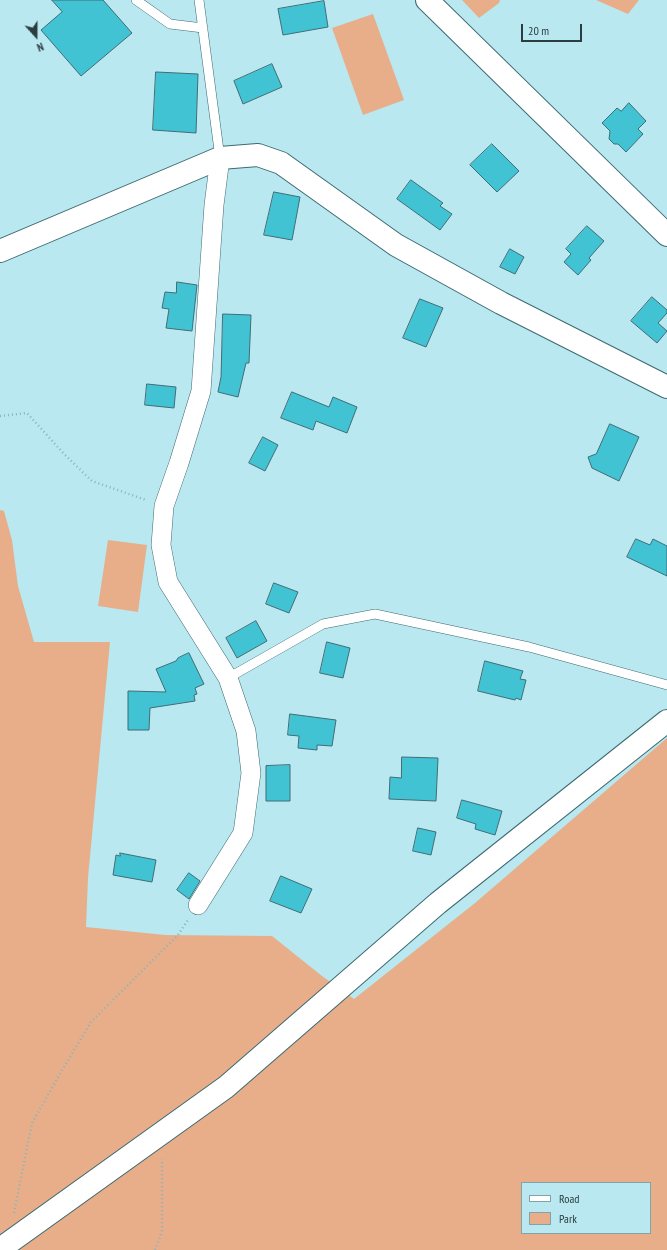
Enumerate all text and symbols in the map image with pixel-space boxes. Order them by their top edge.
north arrow [16,16,56,56]
scale bar [523,16,584,42]
text: 20 m [528,23,549,38]
text: N [35,40,46,55]
legend [521,1182,651,1234]
text: Road [559,1191,579,1206]
text: Park [559,1211,577,1226]

